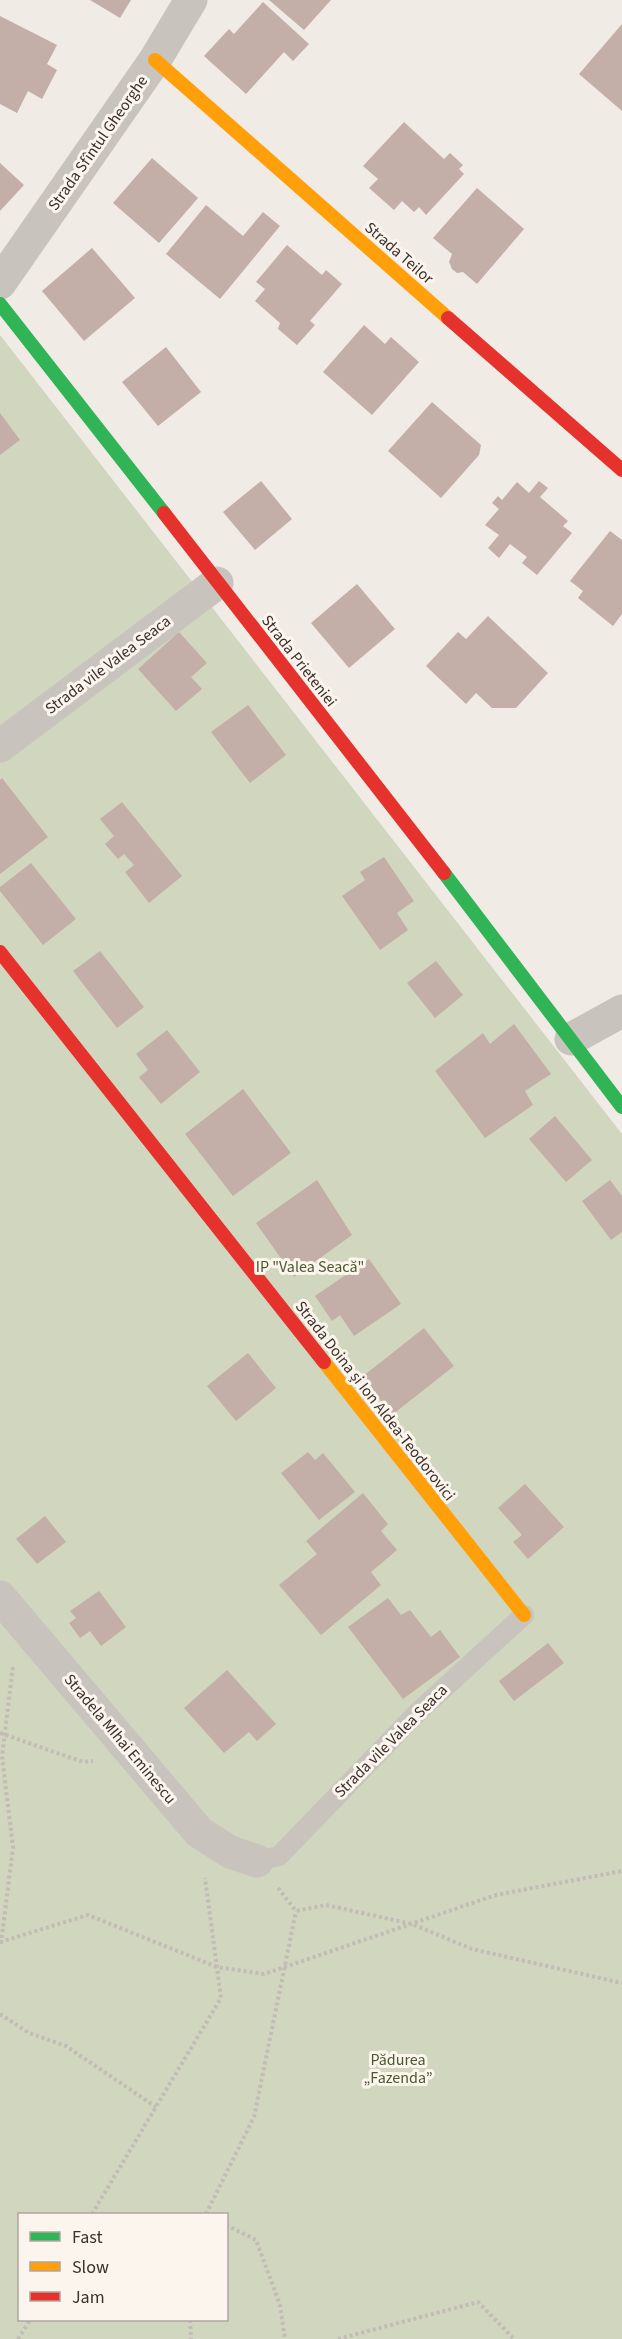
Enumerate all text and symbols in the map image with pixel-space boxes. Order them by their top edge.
street label: Strada Sfîntul Gheorghe [43,71,153,215]
street label: Strada Teilor [360,217,438,289]
street label: Strada vile Valea Seaca [41,610,175,720]
street label: Strada Prieteniei [256,611,342,711]
park label: IP "Valea Seacă" [256,1256,364,1278]
street label: Strada Doina și Ion Aldea-Teodorovici [290,1296,460,1506]
street label: Stradela MIhai Eminescu [59,1669,181,1809]
street label: Strada vile Valea Seaca [329,1679,453,1803]
park label: Pădurea „Fazenda” [363,2049,433,2089]
legend [18,2213,228,2321]
text: Fast [72,2225,103,2250]
text: Slow [72,2255,109,2280]
text: Jam [72,2285,105,2310]

